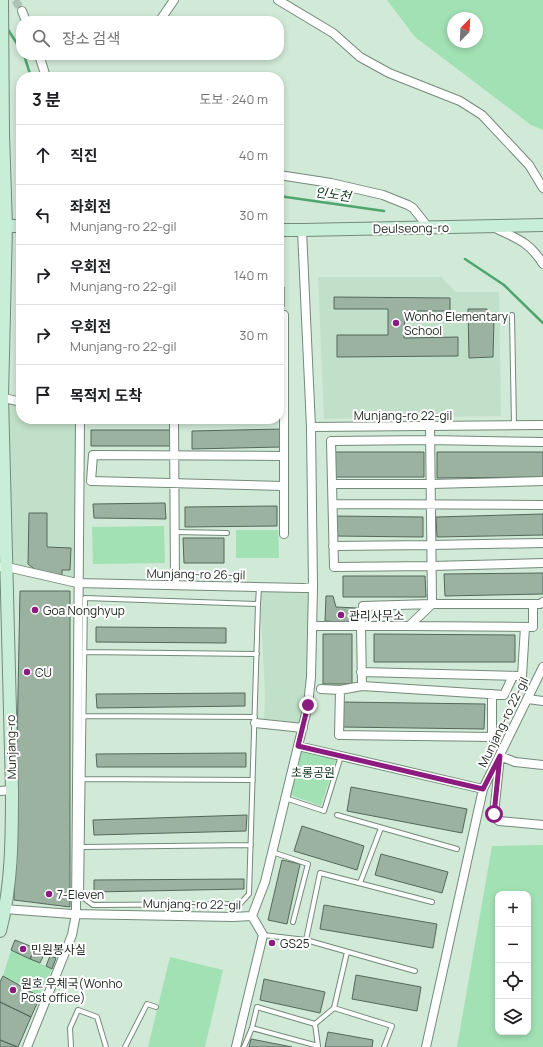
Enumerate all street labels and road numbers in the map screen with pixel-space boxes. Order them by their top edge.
street label: Deulseong-ro [373,219,449,237]
street label: Munjang-ro 22-gil [354,407,452,424]
street label: Munjang-ro 26-gil [146,565,246,583]
street label: Munjang-ro 22-gil [474,674,532,770]
street label: Munjang-ro [2,715,20,779]
street label: Munjang-ro 22-gil [143,895,241,913]

